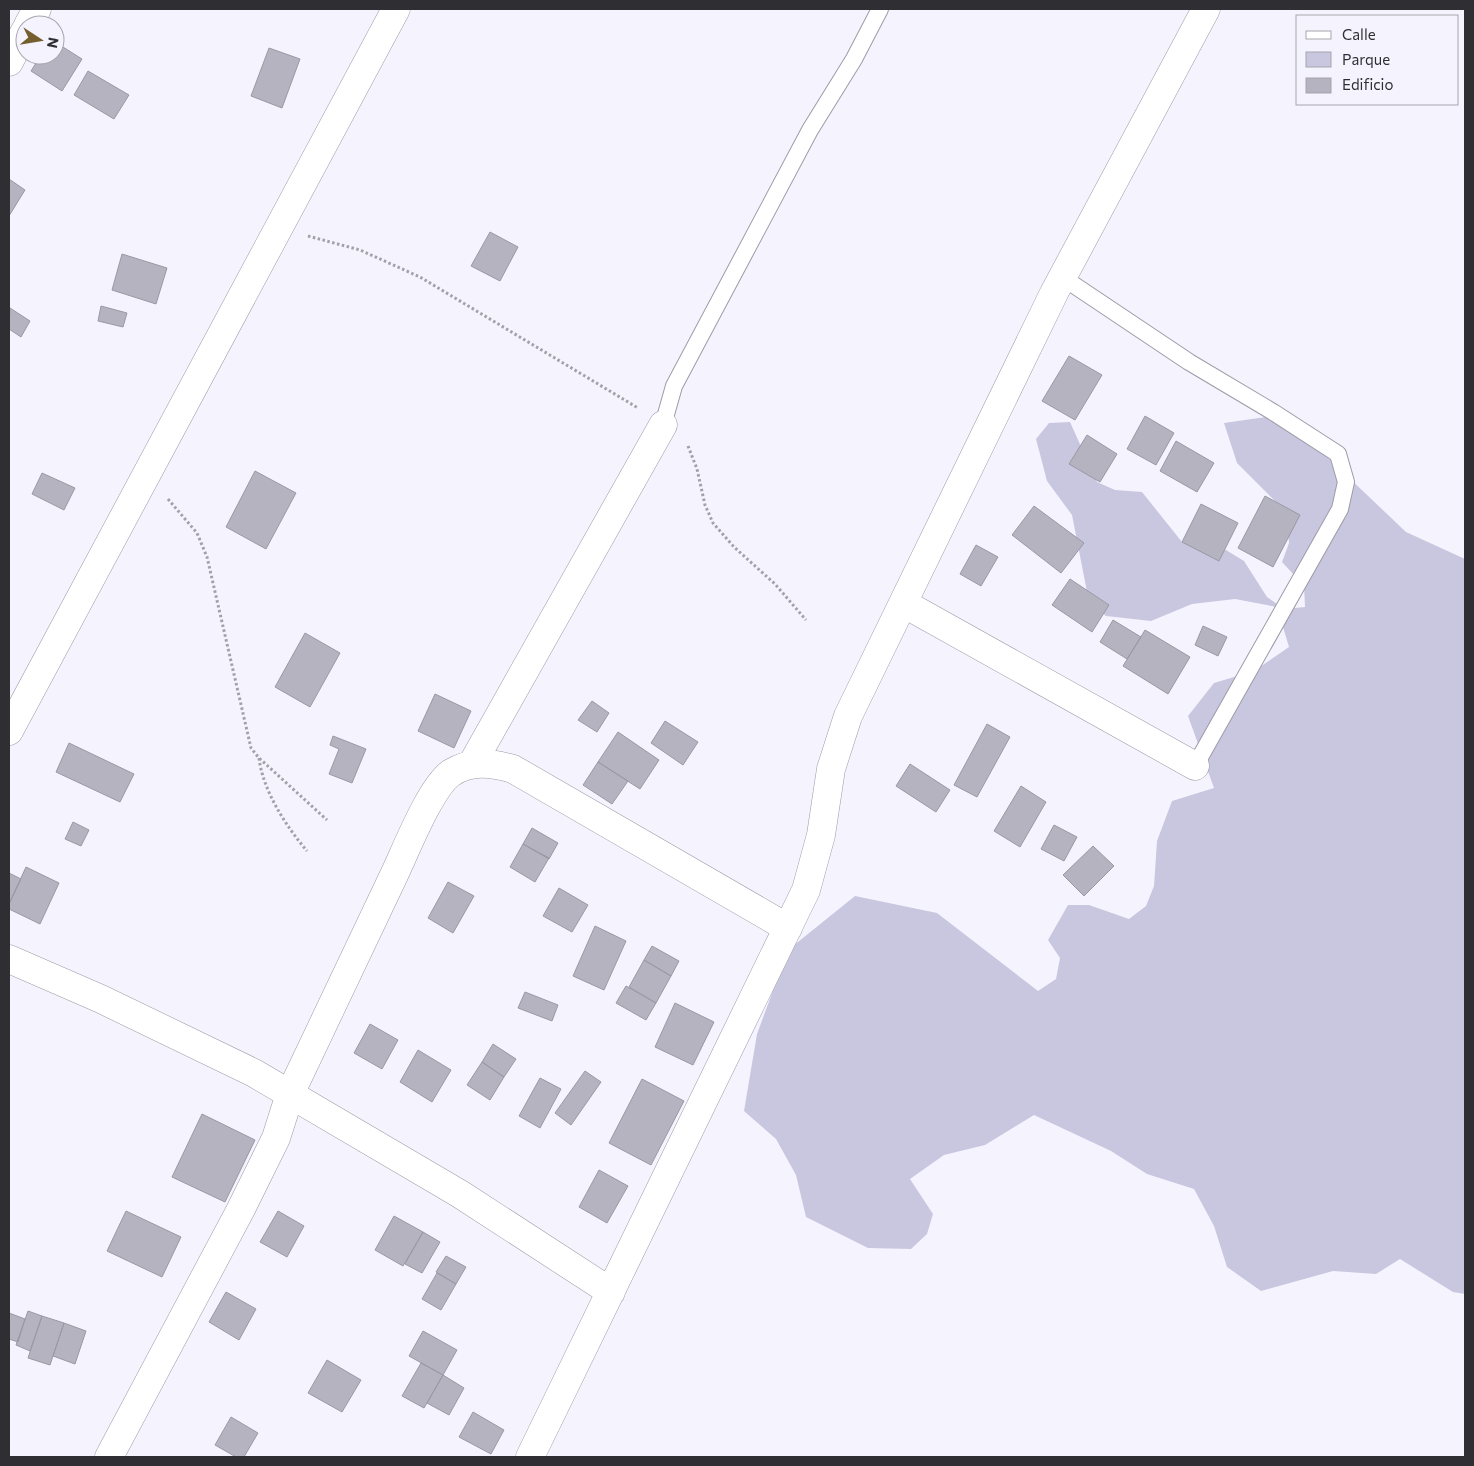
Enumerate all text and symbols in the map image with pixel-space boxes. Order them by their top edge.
north arrow [15,15,65,65]
legend [1296,15,1459,105]
text: Calle [1342,25,1376,43]
text: N [44,36,63,50]
text: Parque [1342,50,1390,68]
text: Edificio [1342,75,1393,93]

